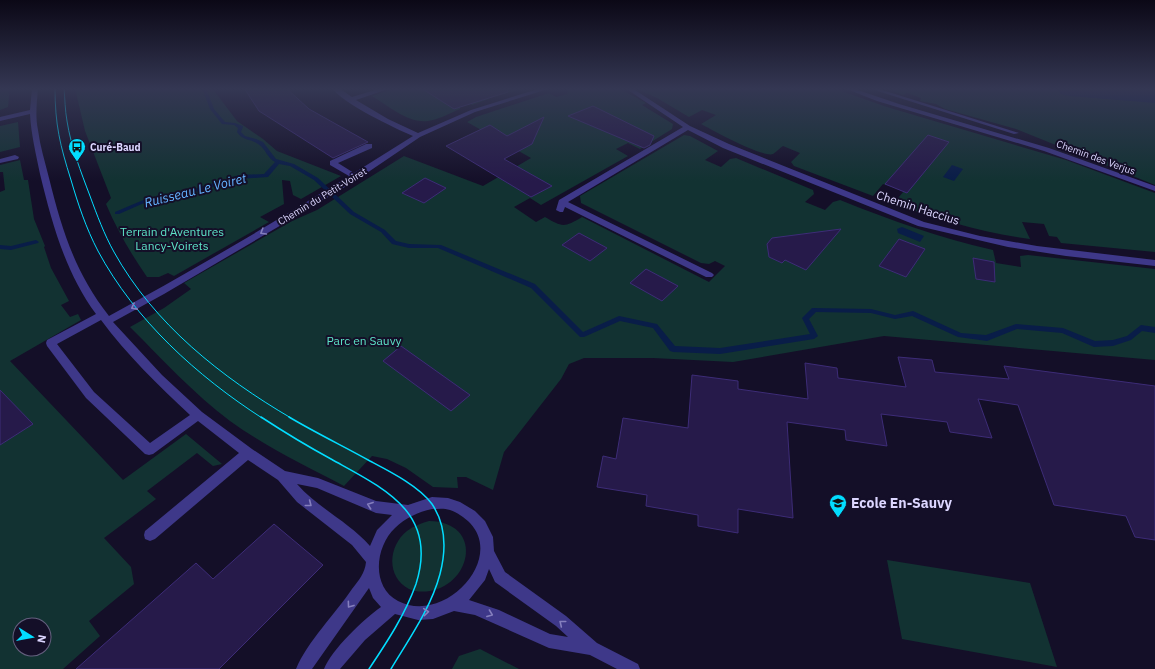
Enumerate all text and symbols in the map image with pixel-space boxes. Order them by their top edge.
bus stop icon: Curé-Baud [67,137,87,162]
street label: Chemin des Verjus [1055,137,1137,178]
place label: Curé-Baud [90,141,141,154]
street label: Chemin du Petit-Voiret [275,164,369,228]
water label: Ruisseau Le Voiret [142,169,249,211]
street label: Chemin Haccius [875,187,962,228]
park label: Terrain d'Aventures Lancy-Voirets [120,224,224,253]
one-way arrow [260,227,267,234]
one-way arrow [131,302,138,309]
park label: Parc en Sauvy [326,333,402,348]
school or university icon: Ecole En-Sauvy [828,493,848,518]
place label: Ecole En-Sauvy [851,494,953,512]
one-way arrow [304,500,311,507]
one-way arrow [366,501,373,509]
one-way arrow [348,600,355,607]
one-way arrow [423,608,429,617]
one-way arrow [487,609,494,617]
north arrow [12,617,52,657]
one-way arrow [560,620,567,627]
text: N [34,634,49,644]

